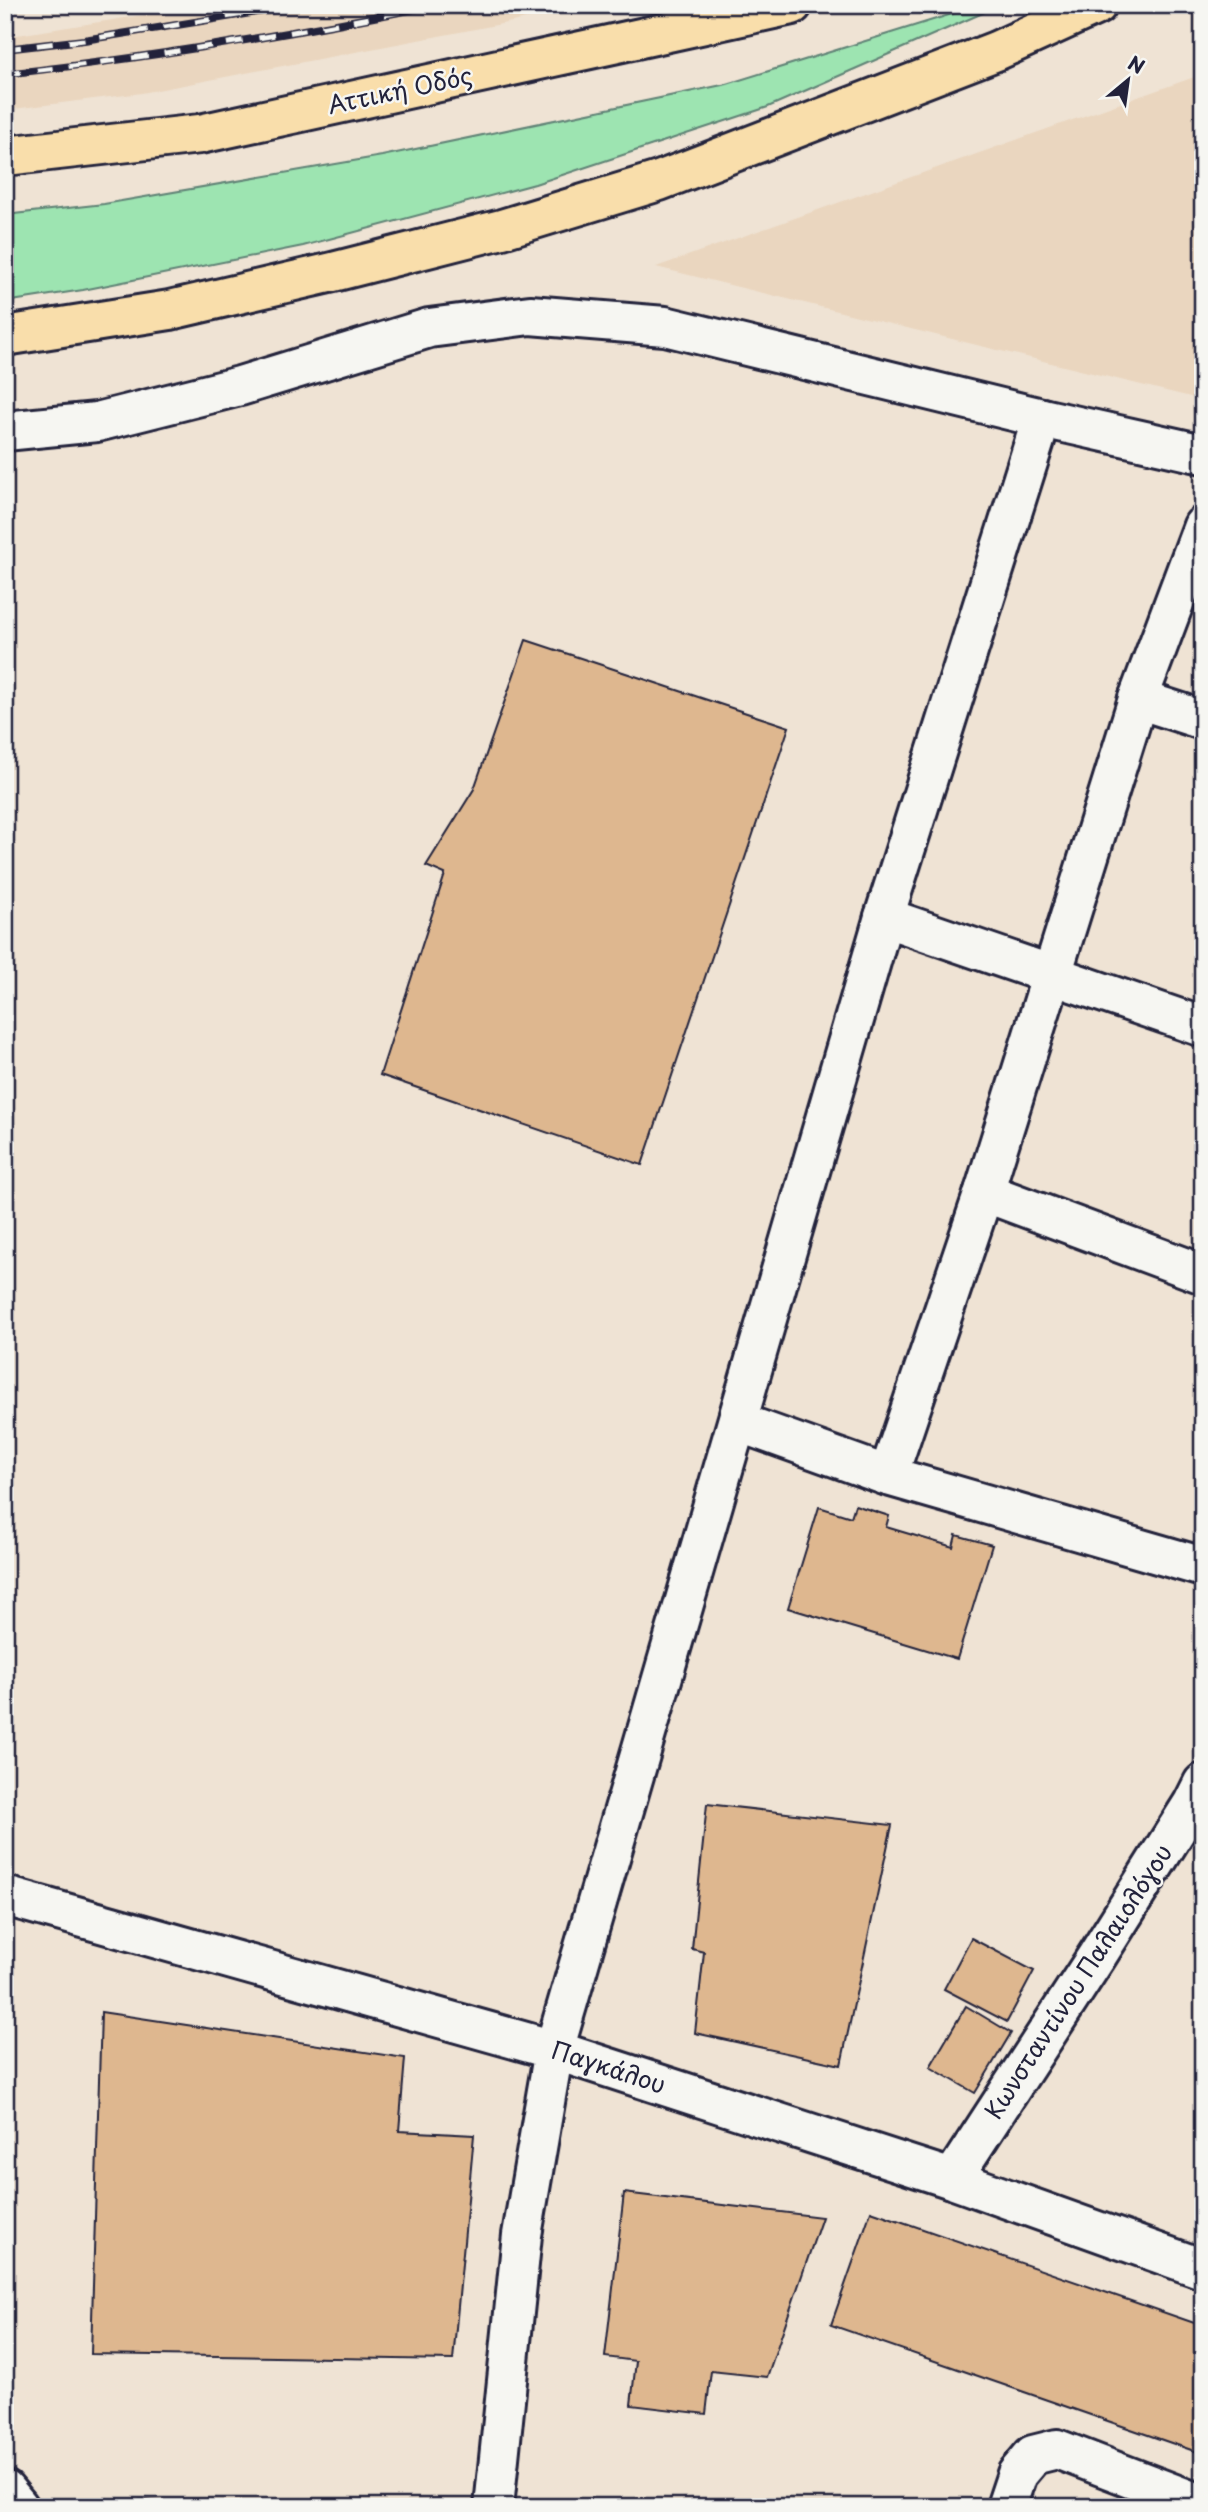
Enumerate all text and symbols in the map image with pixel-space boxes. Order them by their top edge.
north arrow [1092,46,1162,116]
text: N [1123,48,1150,80]
street label: Αττική Οδός [324,56,475,122]
street label: Κωνσταντίνου Παλαιολόγου [975,1836,1180,2126]
street label: Παγκάλου [546,2031,671,2102]

